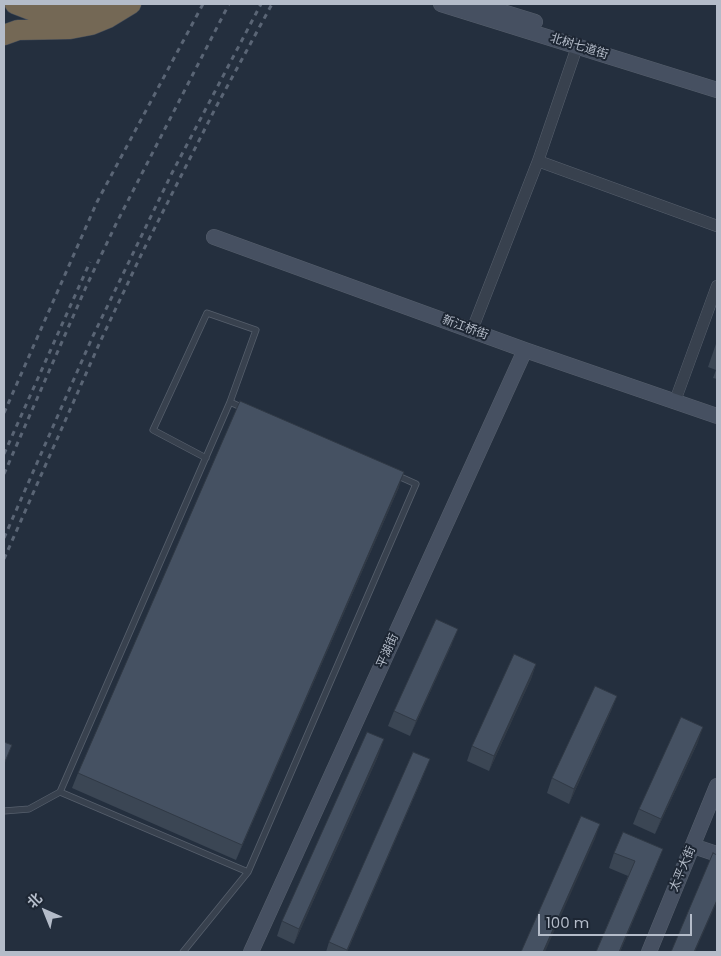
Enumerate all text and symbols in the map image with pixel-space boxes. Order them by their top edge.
street label: 北树七道街 [548,31,610,63]
street label: 新江桥街 [440,313,490,343]
street label: 平湖街 [374,632,402,670]
street label: 太平大街 [667,844,699,894]
north arrow [20,886,70,936]
text: 北 [23,888,47,912]
scale bar [541,904,695,936]
text: 100 m [546,912,589,933]

